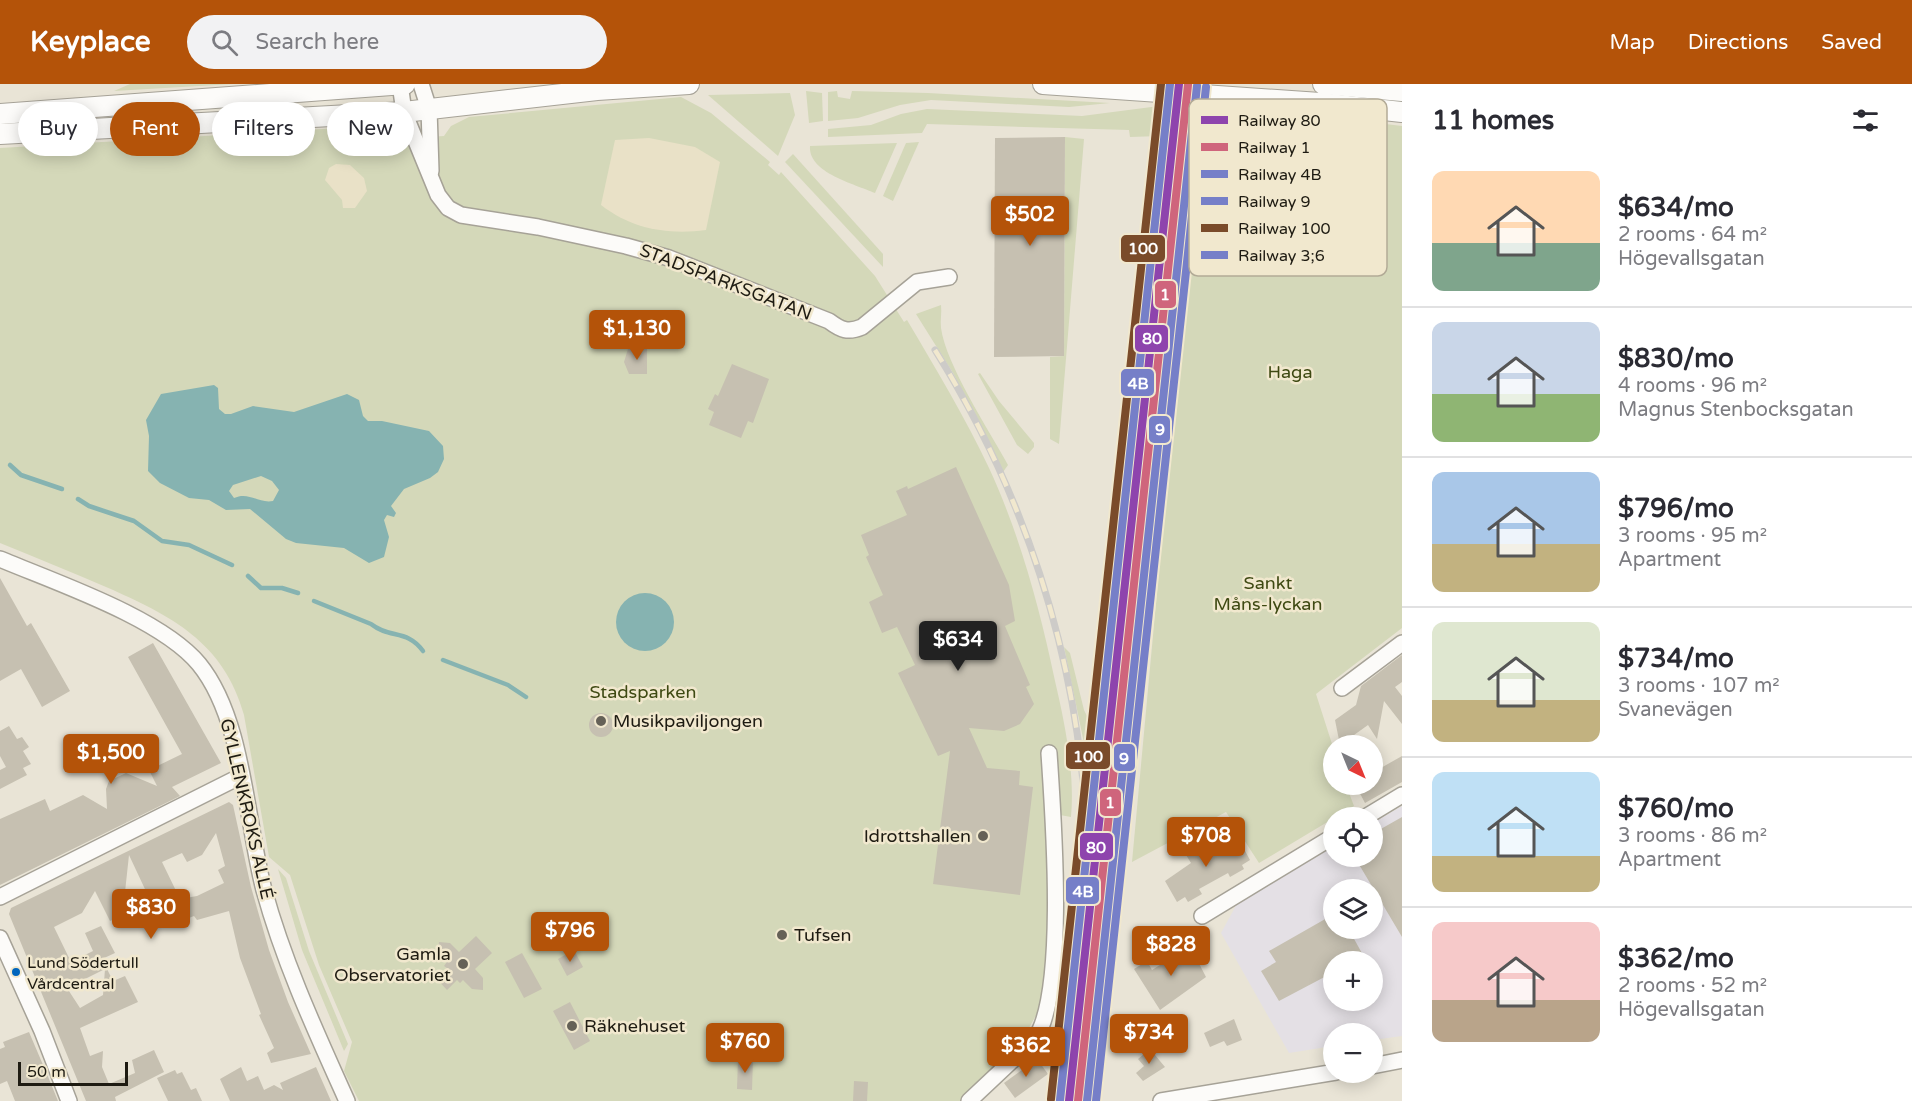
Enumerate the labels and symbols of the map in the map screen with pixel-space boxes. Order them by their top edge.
legend [1189,99,1387,276]
text: Railway 80 [1238,111,1321,131]
text: Railway 1 [1238,138,1311,158]
text: Railway 4B [1238,165,1322,185]
text: Railway 9 [1238,192,1311,212]
pin: $502 [994,196,1066,247]
text: Railway 100 [1238,219,1331,239]
line badge: 100 [1120,234,1166,263]
street label: STADSPARKSGATAN [637,239,815,325]
text: 100 [1128,239,1158,259]
text: Railway 3;6 [1238,246,1325,266]
line badge: 1 [1154,280,1177,309]
text: 1 [1160,285,1170,305]
pin: $1,130 [588,310,686,361]
line badge: 80 [1134,324,1169,353]
text: 80 [1142,329,1162,349]
park label: Haga [1267,361,1313,383]
line badge: 4B [1120,368,1155,397]
text: 4B [1127,374,1149,394]
line badge: 9 [1148,415,1171,444]
text: 9 [1155,420,1165,440]
park label: Sankt Måns-lyckan [1214,572,1322,615]
pin: $634 [922,621,994,672]
park label: Stadsparken [590,681,696,703]
place label: Musikpaviljongen [613,710,763,732]
marker: Musikpaviljongen [594,714,608,728]
street label: GYLLENKROKS ALLÉ [215,717,279,901]
pin: $1,500 [62,734,160,785]
north arrow [1323,735,1383,795]
line badge: 100 [1065,741,1111,770]
line badge: 9 [1113,743,1136,772]
text: 100 [1073,747,1103,767]
text: 9 [1119,749,1129,769]
line badge: 1 [1099,788,1122,817]
text: 1 [1105,793,1115,813]
pin: $708 [1170,817,1242,868]
place label: Idrottshallen [864,825,971,847]
marker: Idrottshallen [976,829,990,843]
line badge: 80 [1079,832,1114,861]
text: 80 [1086,838,1106,858]
line badge: 4B [1065,876,1100,905]
text: 4B [1072,882,1094,902]
pin: $830 [115,889,187,940]
pin: $796 [534,912,606,963]
place label: Tufsen [794,924,852,946]
pin: $828 [1135,926,1207,977]
marker: Tufsen [775,928,789,942]
place label: Gamla Observatoriet [334,943,451,986]
place label: Lund Södertull Vårdcentral [27,953,139,994]
marker: Gamla Observatoriet [456,957,470,971]
marker: Lund Södertull Vårdcentral [10,966,22,978]
pin: $734 [1113,1014,1185,1065]
place label: Räknehuset [584,1015,686,1037]
marker: Räknehuset [565,1019,579,1033]
pin: $760 [709,1023,781,1074]
pin: $362 [990,1027,1062,1078]
scale bar [18,1059,128,1086]

